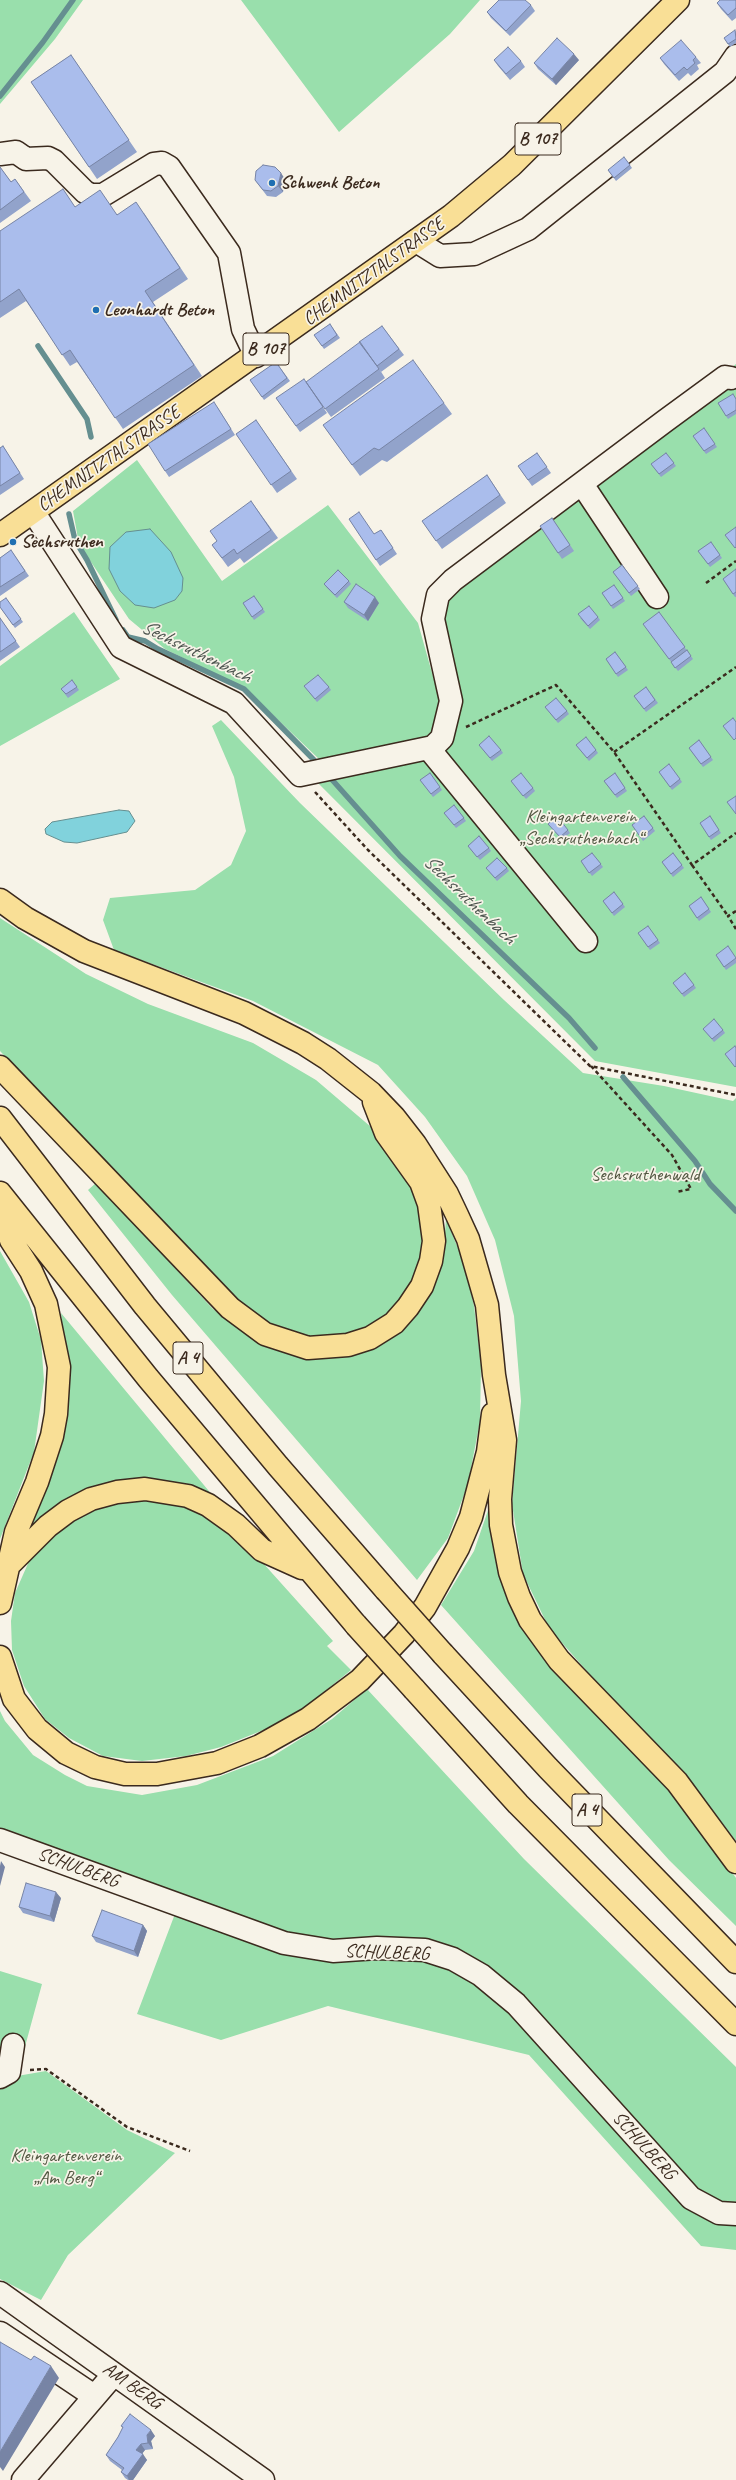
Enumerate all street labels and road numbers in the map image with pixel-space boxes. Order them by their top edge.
road number: B 107 [515,123,561,155]
street label: CHEMNITZTALSTRASSE [299,213,449,331]
road number: B 107 [243,333,289,365]
street label: CHEMNITZTALSTRASSE [33,401,185,517]
road number: A 4 [173,1342,203,1374]
road number: A 4 [572,1794,602,1826]
street label: SCHULBERG [34,1843,122,1893]
street label: SCHULBERG [344,1940,430,1966]
street label: SCHULBERG [607,2107,681,2185]
street label: AM BERG [98,2357,166,2415]

